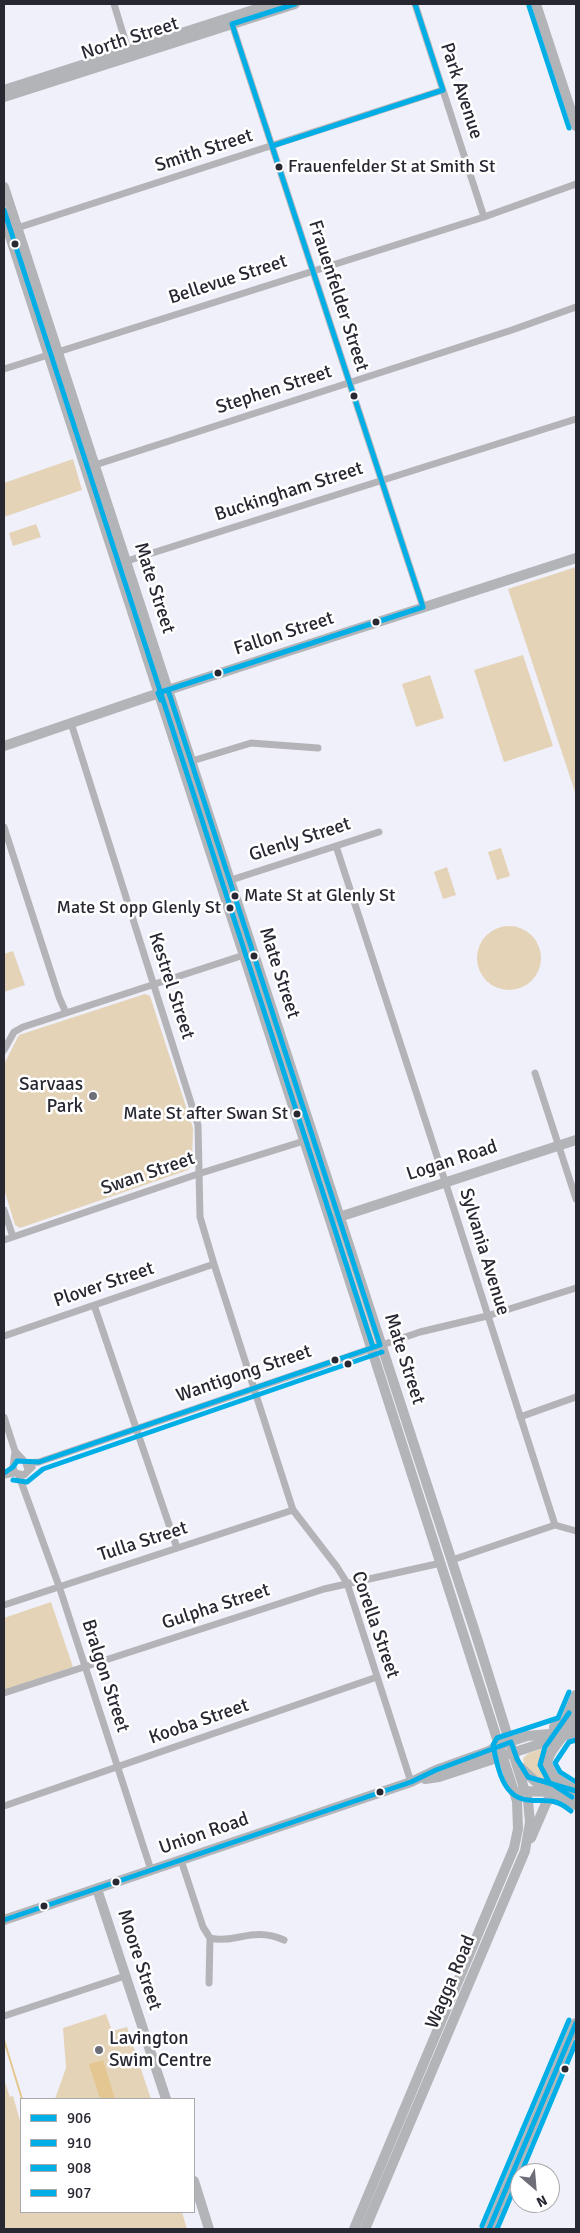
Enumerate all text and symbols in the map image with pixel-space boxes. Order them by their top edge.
street label: North Street [79,13,181,65]
street label: Park Avenue [435,40,487,142]
street label: Smith Street [152,124,256,178]
place label: Frauenfelder St at Smith St [288,156,495,178]
marker: Frauenfelder St at Smith St [274,162,284,172]
street label: Frauenfelder Street [303,218,373,374]
unlabelled marker [10,239,20,249]
street label: Bellevue Street [166,250,290,310]
street label: Stephen Street [213,361,335,419]
unlabelled marker [349,391,359,401]
street label: Buckingham Street [212,457,366,527]
street label: Mate Street [129,540,179,636]
street label: Fallon Street [231,607,337,661]
unlabelled marker [371,617,381,627]
unlabelled marker [213,668,223,678]
street label: Glenly Street [246,813,354,867]
place label: Mate St at Glenly St [244,885,395,907]
marker: Mate St at Glenly St [230,891,240,901]
place label: Mate St opp Glenly St [57,897,221,919]
marker: Mate St opp Glenly St [225,903,235,913]
street label: Mate Street [254,925,304,1021]
street label: Kestrel Street [143,930,199,1042]
unlabelled marker [249,951,259,961]
place label: Sarvaas Park [19,1074,83,1118]
marker: Sarvaas Park [87,1090,99,1102]
place label: Mate St after Swan St [123,1103,288,1125]
marker: Mate St after Swan St [292,1109,302,1119]
street label: Logan Road [404,1136,500,1186]
street label: Swan Street [98,1147,198,1201]
street label: Sylvania Avenue [454,1186,514,1318]
street label: Plover Street [51,1257,157,1313]
street label: Mate Street [379,1311,429,1407]
street label: Wantigong Street [173,1340,315,1408]
unlabelled marker [330,1355,340,1365]
unlabelled marker [343,1359,353,1369]
street label: Tulla Street [96,1517,190,1567]
street label: Corella Street [346,1569,404,1681]
street label: Gulpha Street [159,1579,273,1635]
street label: Bralgon Street [76,1617,134,1735]
street label: Kooba Street [146,1694,252,1750]
unlabelled marker [375,1787,385,1797]
street label: Union Road [156,1808,252,1860]
unlabelled marker [111,1877,121,1887]
unlabelled marker [39,1901,49,1911]
street label: Moore Street [112,1907,166,2013]
street label: Wagga Road [421,1932,481,2032]
place label: Lavington Swim Centre [109,2028,212,2072]
marker: Lavington Swim Centre [93,2044,105,2056]
unlabelled marker [560,2064,570,2074]
legend [20,2098,195,2213]
text: 906 [67,2109,91,2127]
text: 910 [67,2134,91,2152]
text: 908 [67,2159,91,2177]
north arrow [510,2163,560,2213]
text: 907 [67,2184,91,2202]
text: N [533,2191,550,2211]

